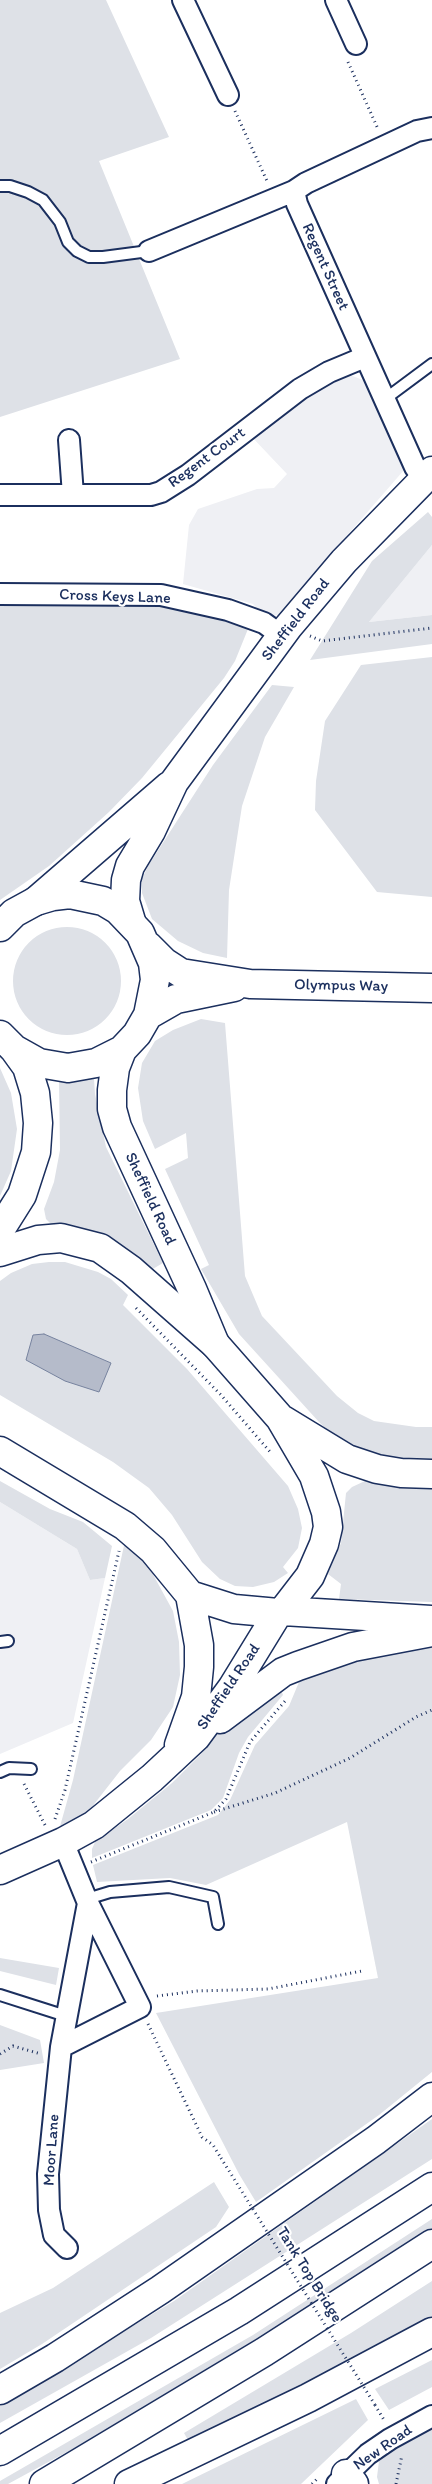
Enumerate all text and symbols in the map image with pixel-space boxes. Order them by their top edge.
street label: Regent Street [297,220,353,314]
street label: Regent Court [165,424,249,492]
street label: Sheffield Road [258,575,334,665]
street label: Cross Keys Lane [59,585,171,609]
street label: Olympus Way [294,976,388,996]
street label: Sheffield Road [120,1150,180,1248]
street label: Sheffield Road [193,1640,265,1734]
street label: Moor Lane [40,2113,64,2187]
street label: Tank Top Bridge [272,2224,346,2326]
street label: New Road [350,2421,416,2475]

